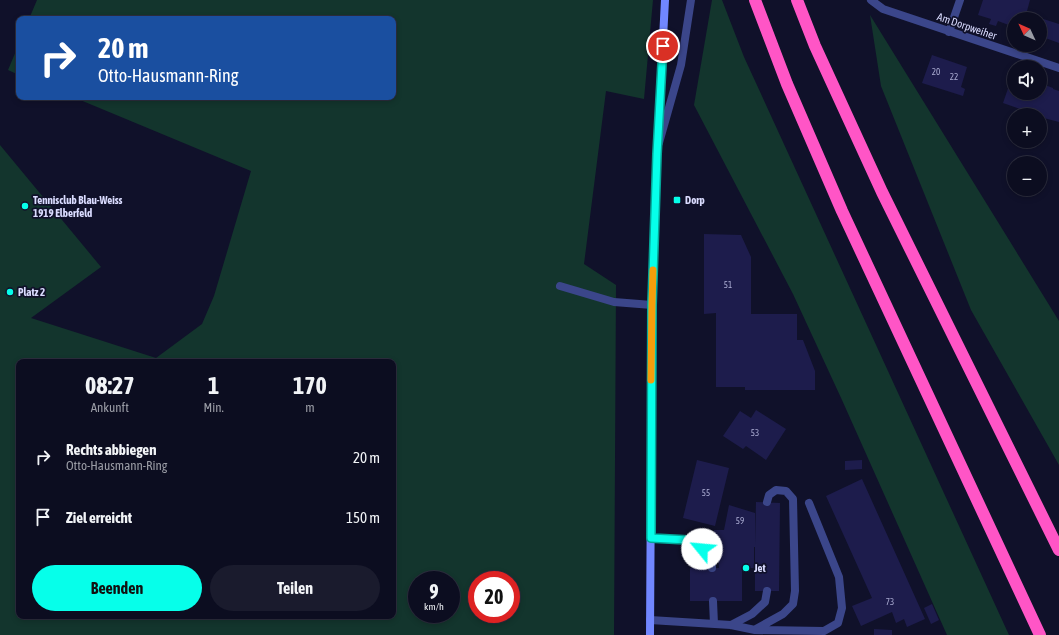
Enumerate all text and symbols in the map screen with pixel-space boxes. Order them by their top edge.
street label: Am Dorpweiher [936,10,999,42]
north arrow [1007,12,1047,52]
map controls [1007,12,1047,196]
pin [646,29,680,63]
icon: right [32,32,84,84]
text: 20 m [98,32,148,64]
icon: arrive [652,35,674,57]
button: sound [1007,60,1047,100]
text: Otto-Hausmann-Ring [98,65,238,86]
house number: 20 [932,67,940,77]
house number: 22 [950,72,958,82]
button: + [1007,108,1047,148]
button: − [1007,156,1047,196]
place label: Tennisclub Blau-Weiss 1919 Elberfeld [33,194,123,219]
place label: Dorp [685,194,705,206]
marker: Dorp [672,195,682,205]
marker: Tennisclub Blau-Weiss 1919 Elberfeld [20,201,30,211]
house number: 51 [724,280,732,290]
place label: Platz 2 [18,286,45,298]
marker: Platz 2 [5,287,15,297]
text: 08:27 [85,372,135,399]
text: 1 [208,372,219,399]
text: 170 [293,372,327,399]
text: Ankunft [91,400,129,415]
text: Min. [204,400,224,415]
text: m [305,400,315,415]
house number: 53 [751,428,759,438]
text: Rechts abbiegen [66,441,156,458]
icon: right [32,446,54,468]
text: 20 m [353,449,380,466]
text: Otto-Hausmann-Ring [66,458,167,473]
house number: 55 [702,488,710,498]
icon: arrive [32,506,54,528]
text: Ziel erreicht [66,509,132,526]
text: 150 m [346,509,380,526]
house number: 59 [736,516,744,526]
position arrow [681,528,723,570]
place label: Jet [753,562,767,574]
marker: Jet [741,563,751,573]
button: Beenden [32,565,202,611]
button: Teilen [210,565,380,611]
speed limit sign: 20 [468,571,520,623]
text: 9 [429,580,439,603]
house number: 73 [886,597,894,607]
text: km/h [424,601,444,612]

